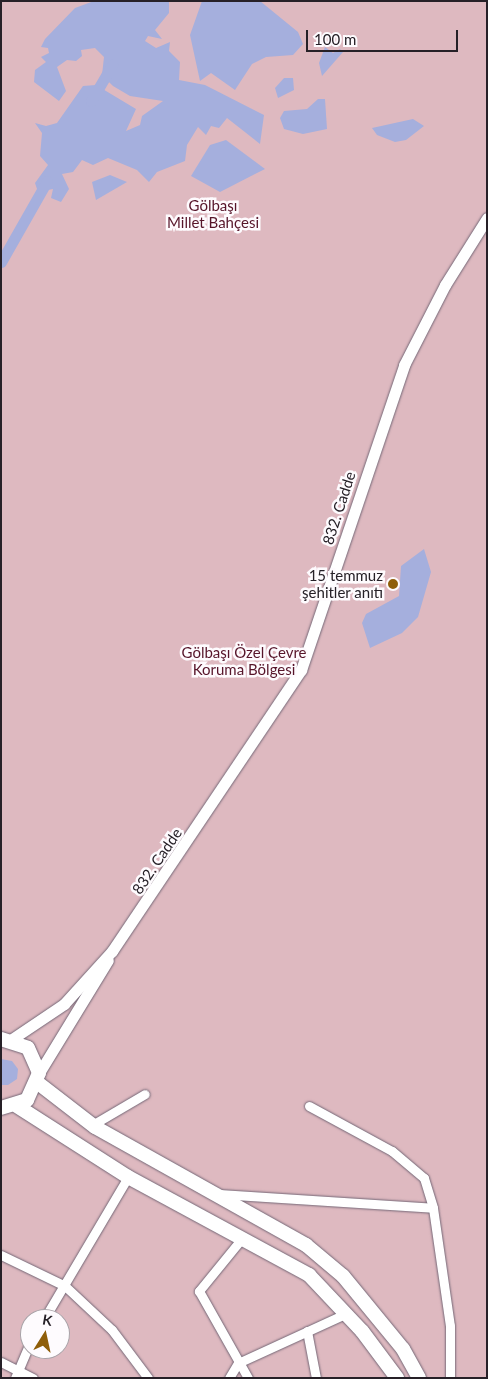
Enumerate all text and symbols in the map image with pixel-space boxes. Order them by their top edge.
scale bar [308,20,460,52]
text: 100 m [314,30,356,48]
park label: Gölbaşı Millet Bahçesi [167,196,259,231]
street label: 832. Cadde [319,469,359,547]
place label: 15 temmuz şehitler anıtı [302,566,383,601]
marker: 15 temmuz şehitler anıtı [387,578,399,590]
park label: Gölbaşı Özel Çevre Koruma Bölgesi [182,643,306,678]
street label: 832. Cadde [128,825,186,897]
north arrow [20,1309,70,1359]
text: K [41,1311,54,1329]

